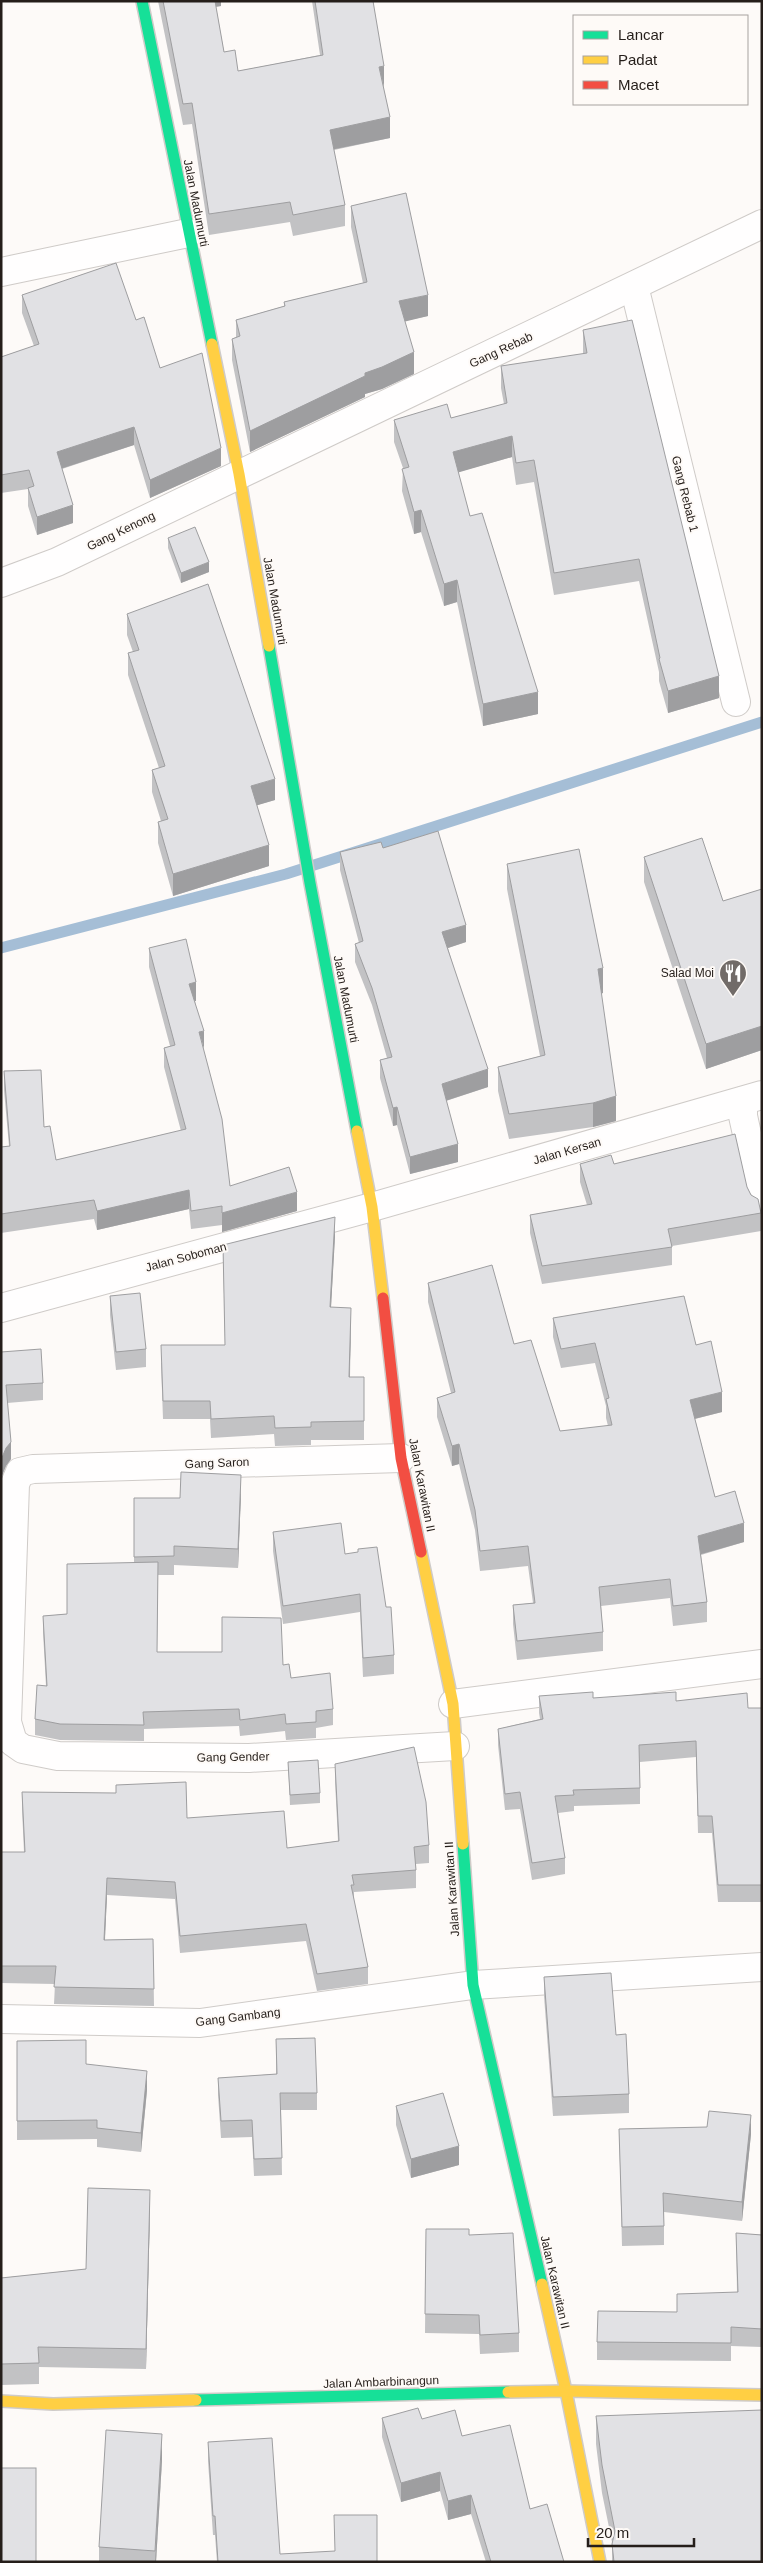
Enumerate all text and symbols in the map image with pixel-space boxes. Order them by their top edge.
legend [573,15,748,105]
text: Lancar [618,26,664,43]
text: Padat [618,51,658,68]
text: Macet [618,76,660,93]
street label: Jalan Madumurti [181,158,211,248]
street label: Gang Rebab [467,329,535,371]
street label: Gang Rebab 1 [669,454,701,534]
street label: Gang Kenong [85,508,157,554]
street label: Jalan Madumurti [260,556,290,646]
street label: Jalan Madumurti [331,954,361,1044]
restaurant icon: Salad Moi [718,958,748,997]
place label: Salad Moi [661,966,714,980]
street label: Jalan Kersan [531,1135,603,1167]
street label: Jalan Soboman [144,1239,228,1275]
street label: Jalan Karawitan II [406,1437,438,1533]
street label: Gang Saron [184,1455,250,1471]
street label: Gang Gender [197,1749,269,1765]
street label: Jalan Karawitan II [442,1841,462,1937]
street label: Gang Gambang [195,2005,281,2029]
street label: Jalan Karawitan II [537,2234,573,2330]
street label: Jalan Ambarbinangun [323,2373,439,2391]
scale bar [588,2516,694,2548]
text: 20 m [596,2524,629,2541]

